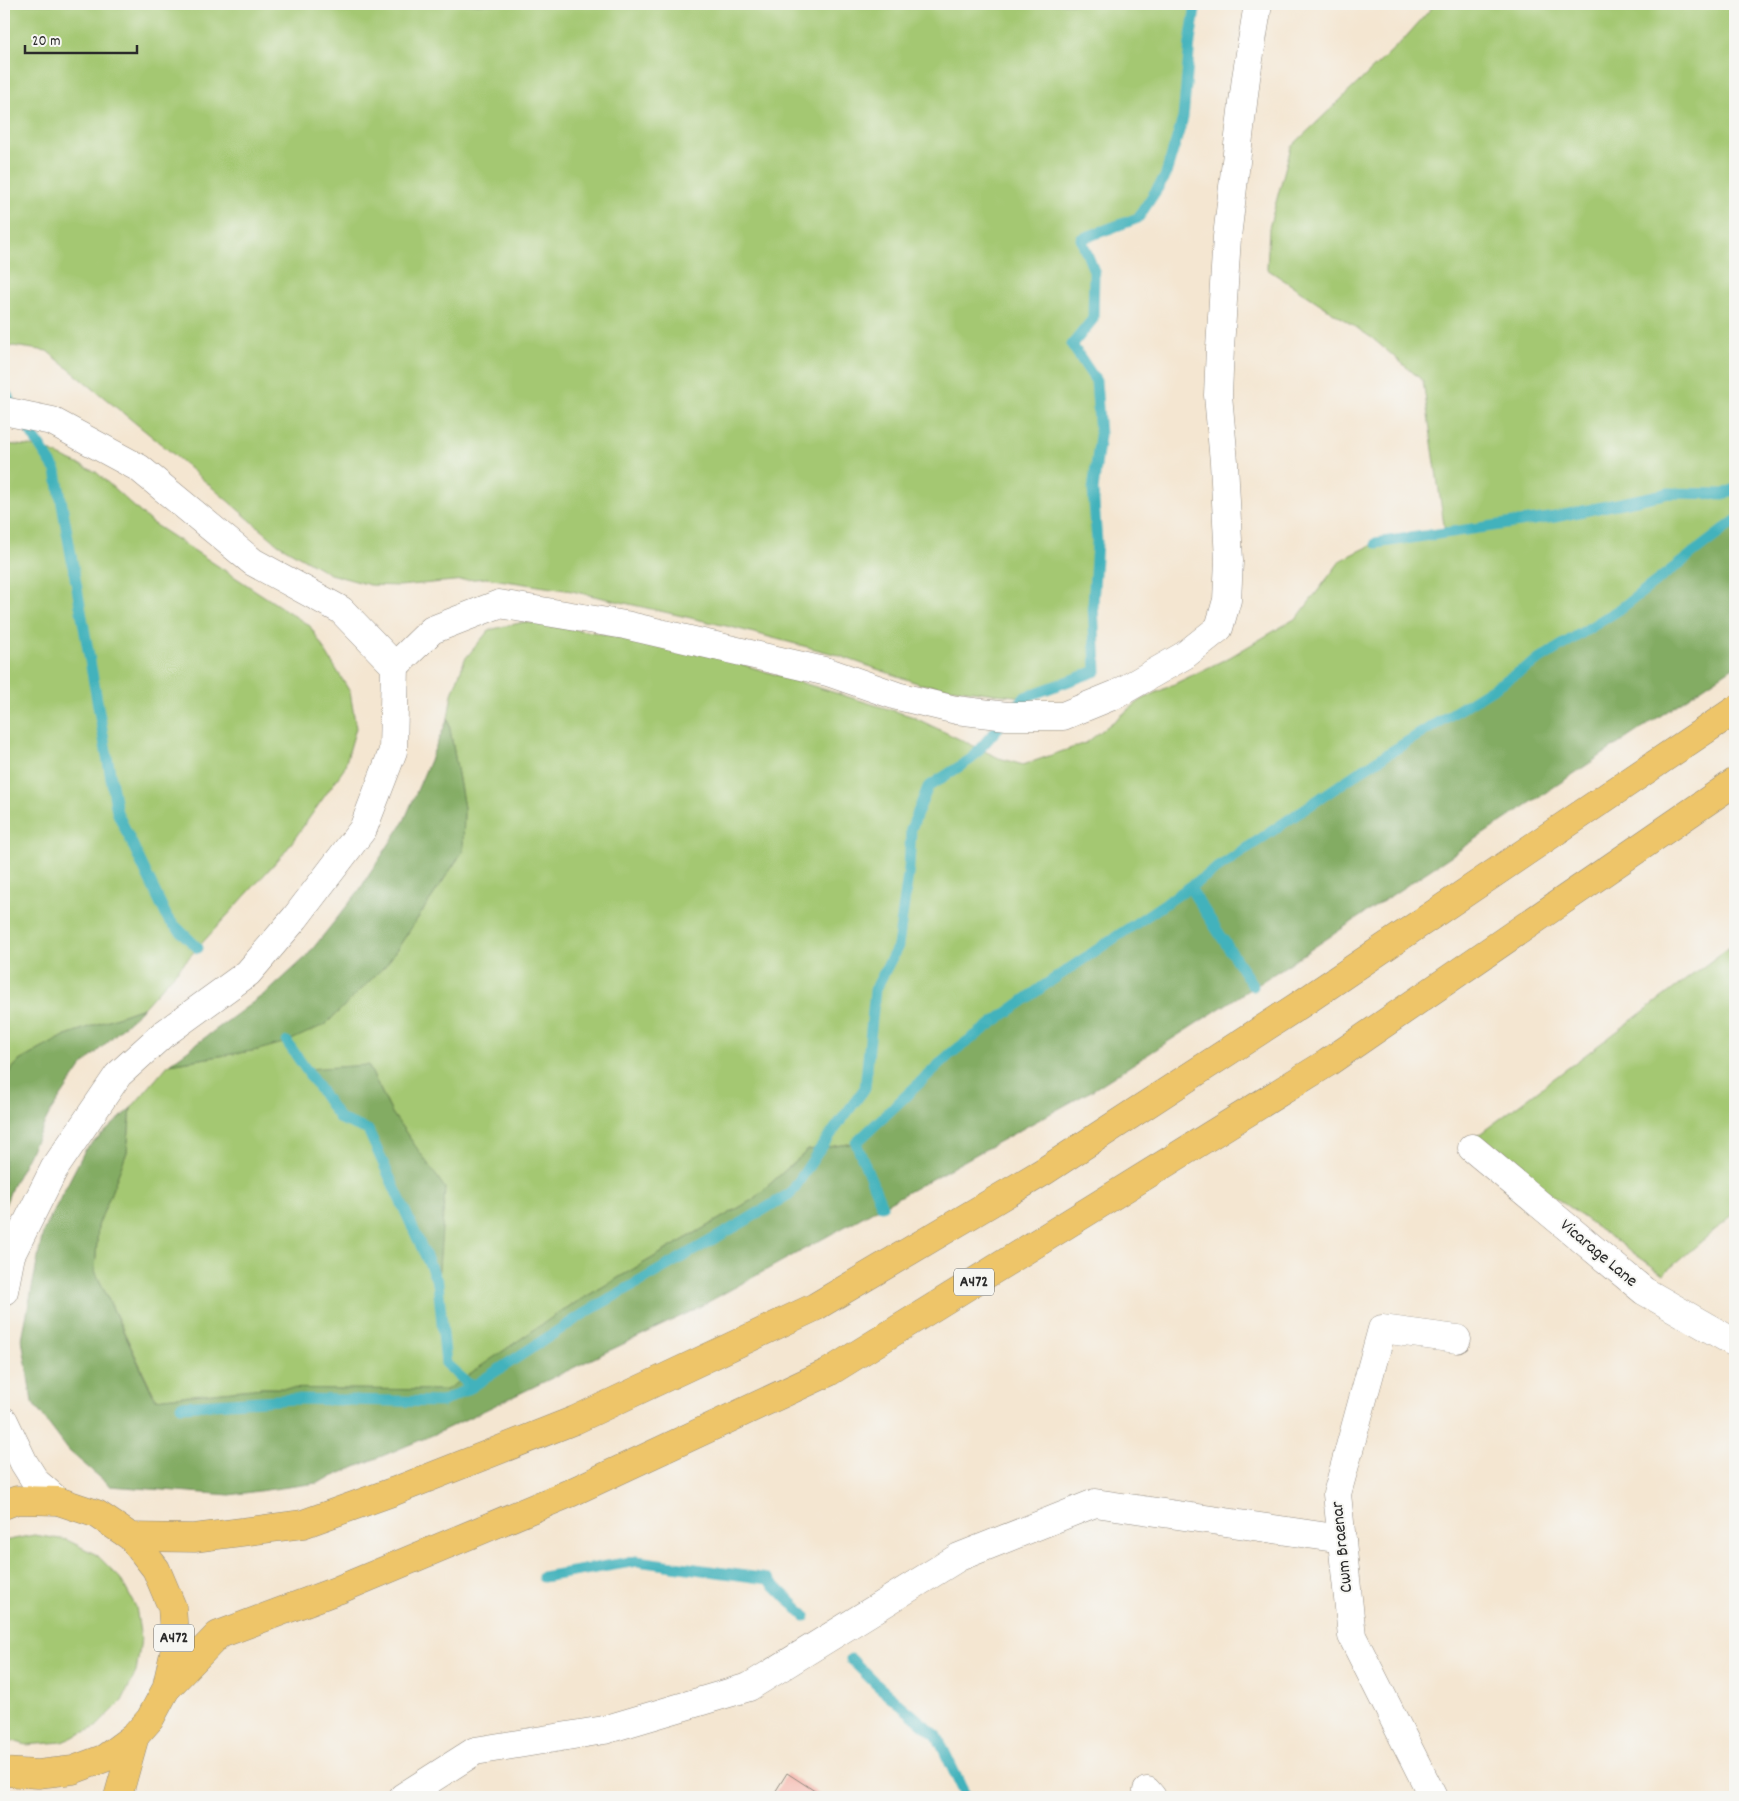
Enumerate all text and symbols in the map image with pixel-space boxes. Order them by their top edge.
scale bar [25,22,138,54]
text: 20 m [32,31,60,53]
street label: Vicarage Lane [1554,1214,1642,1294]
road number: A472 [954,1268,994,1295]
street label: Cwm Braenar [1326,1500,1360,1594]
road number: A472 [154,1625,194,1652]

